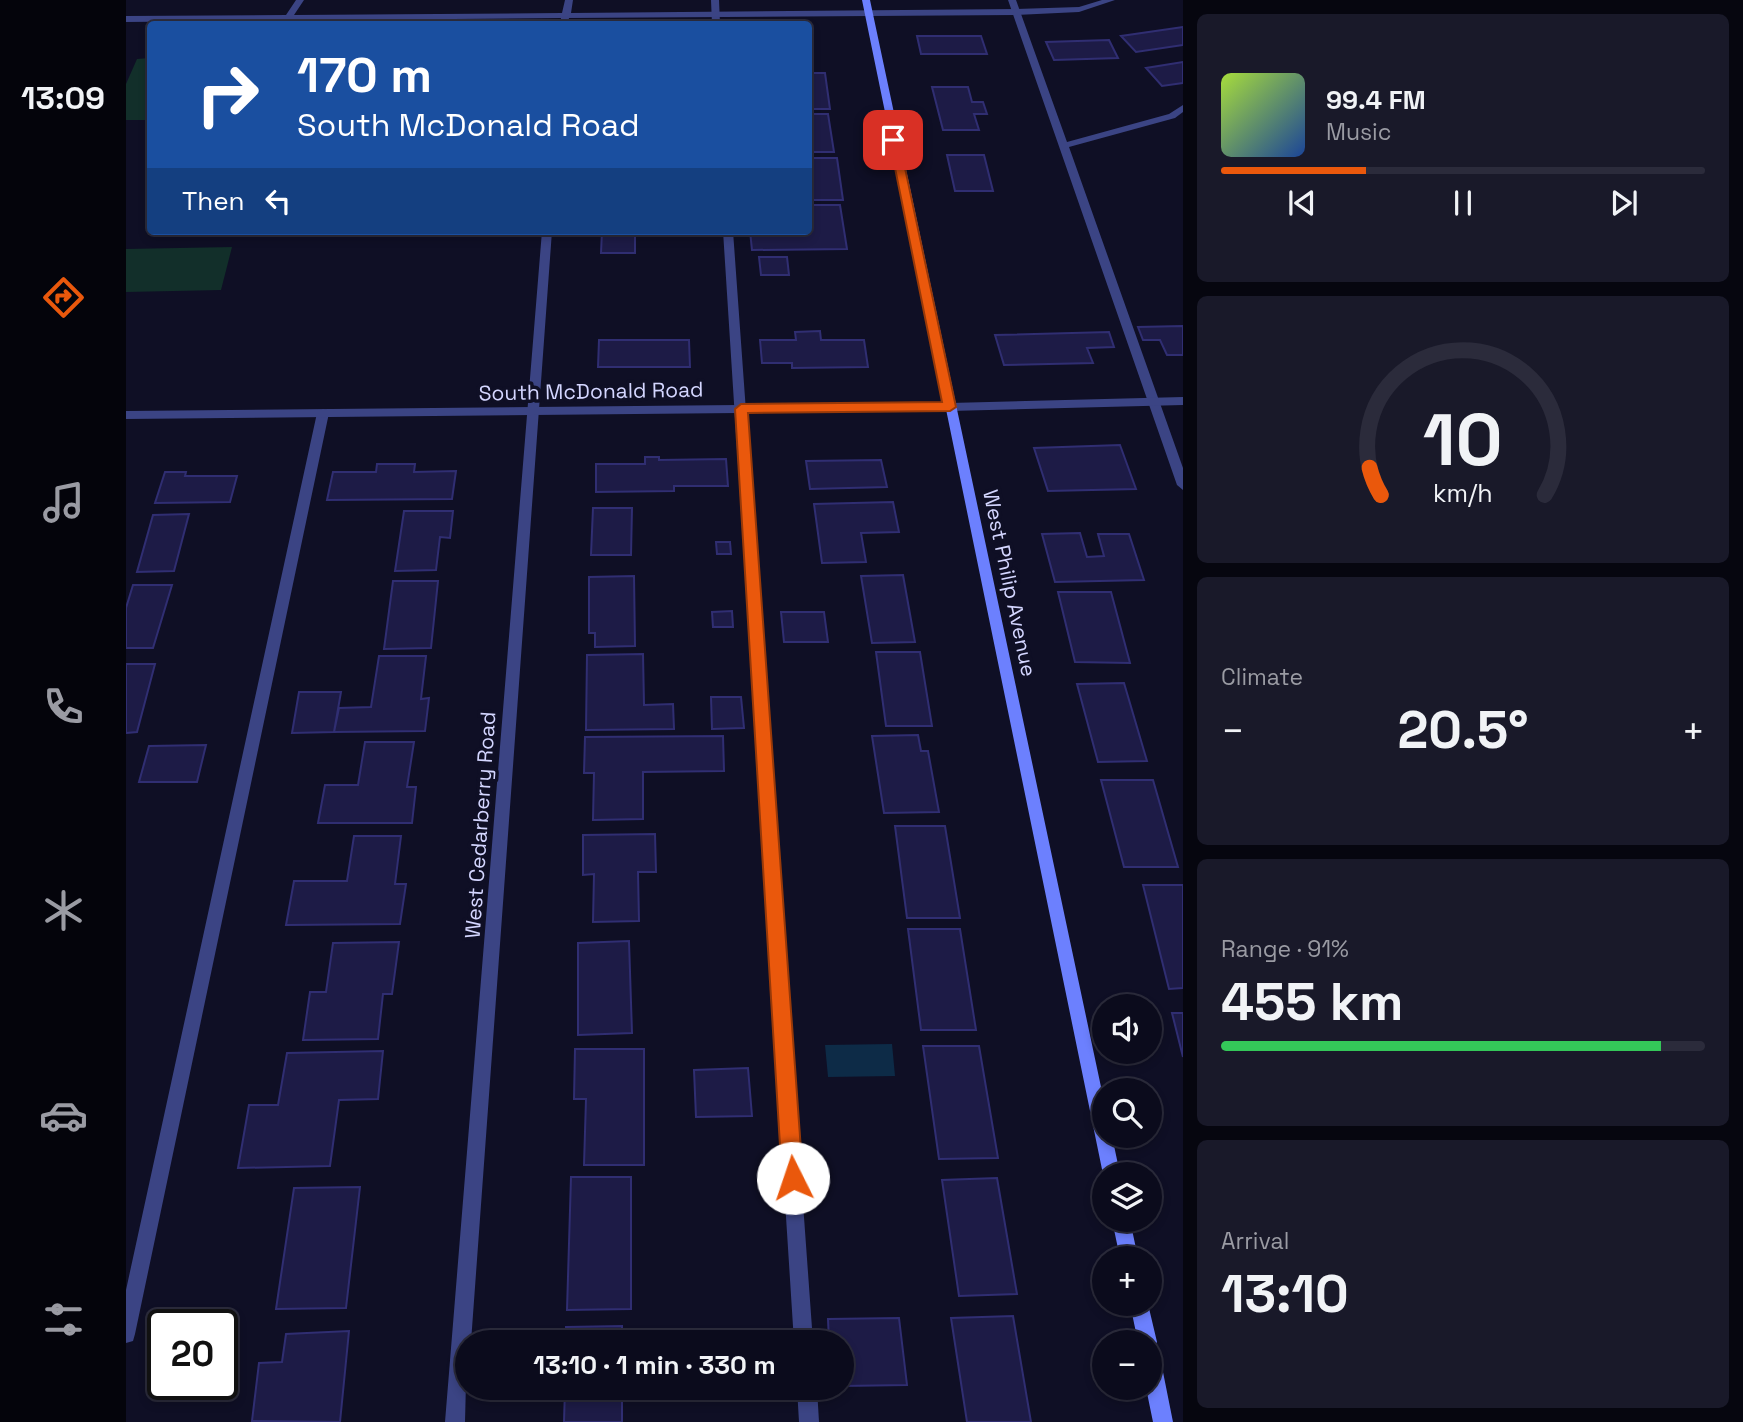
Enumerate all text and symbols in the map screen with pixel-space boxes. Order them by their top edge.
text: 170 m [297,44,432,106]
icon: right [182,49,273,140]
text: 13:09 [21,78,105,118]
text: 99.4 FM [1326,83,1426,117]
text: South McDonald Road [297,105,640,145]
pin [863,110,923,170]
text: Music [1326,117,1391,147]
icon: arrive [874,121,912,159]
icon: left [259,182,297,220]
text: Then [182,184,245,218]
icon: previous [1283,184,1321,222]
icon: pause [1444,184,1482,222]
icon: next [1605,184,1643,222]
icon: directions [39,273,88,322]
street label: South McDonald Road [478,376,704,406]
text: 10 [1423,394,1503,487]
text: km/h [1433,477,1493,509]
icon: music [39,478,88,527]
street label: West Philip Avenue [977,487,1043,679]
text: Climate [1221,662,1303,692]
icon: phone [39,682,88,731]
text: 20.5° [1397,697,1529,763]
text: − [1221,707,1245,755]
text: + [1681,707,1705,755]
street label: West Cedarberry Road [459,711,501,939]
icon: climate [39,886,88,935]
text: Range · 91% [1221,934,1349,964]
text: 455 km [1221,969,1403,1035]
map controls [1092,994,1162,1400]
button: sound [1092,994,1162,1064]
button: search [1092,1078,1162,1148]
icon: car [39,1091,88,1140]
position arrow [756,1141,830,1215]
button: layers [1092,1162,1162,1232]
text: Arrival [1221,1226,1289,1256]
button: + [1092,1246,1162,1316]
text: 13:10 [1221,1261,1349,1327]
icon: filters [39,1295,88,1344]
speed limit sign: 20 [147,1309,238,1400]
button: − [1092,1330,1162,1400]
text: 13:10 · 1 min · 330 m [533,1348,776,1382]

